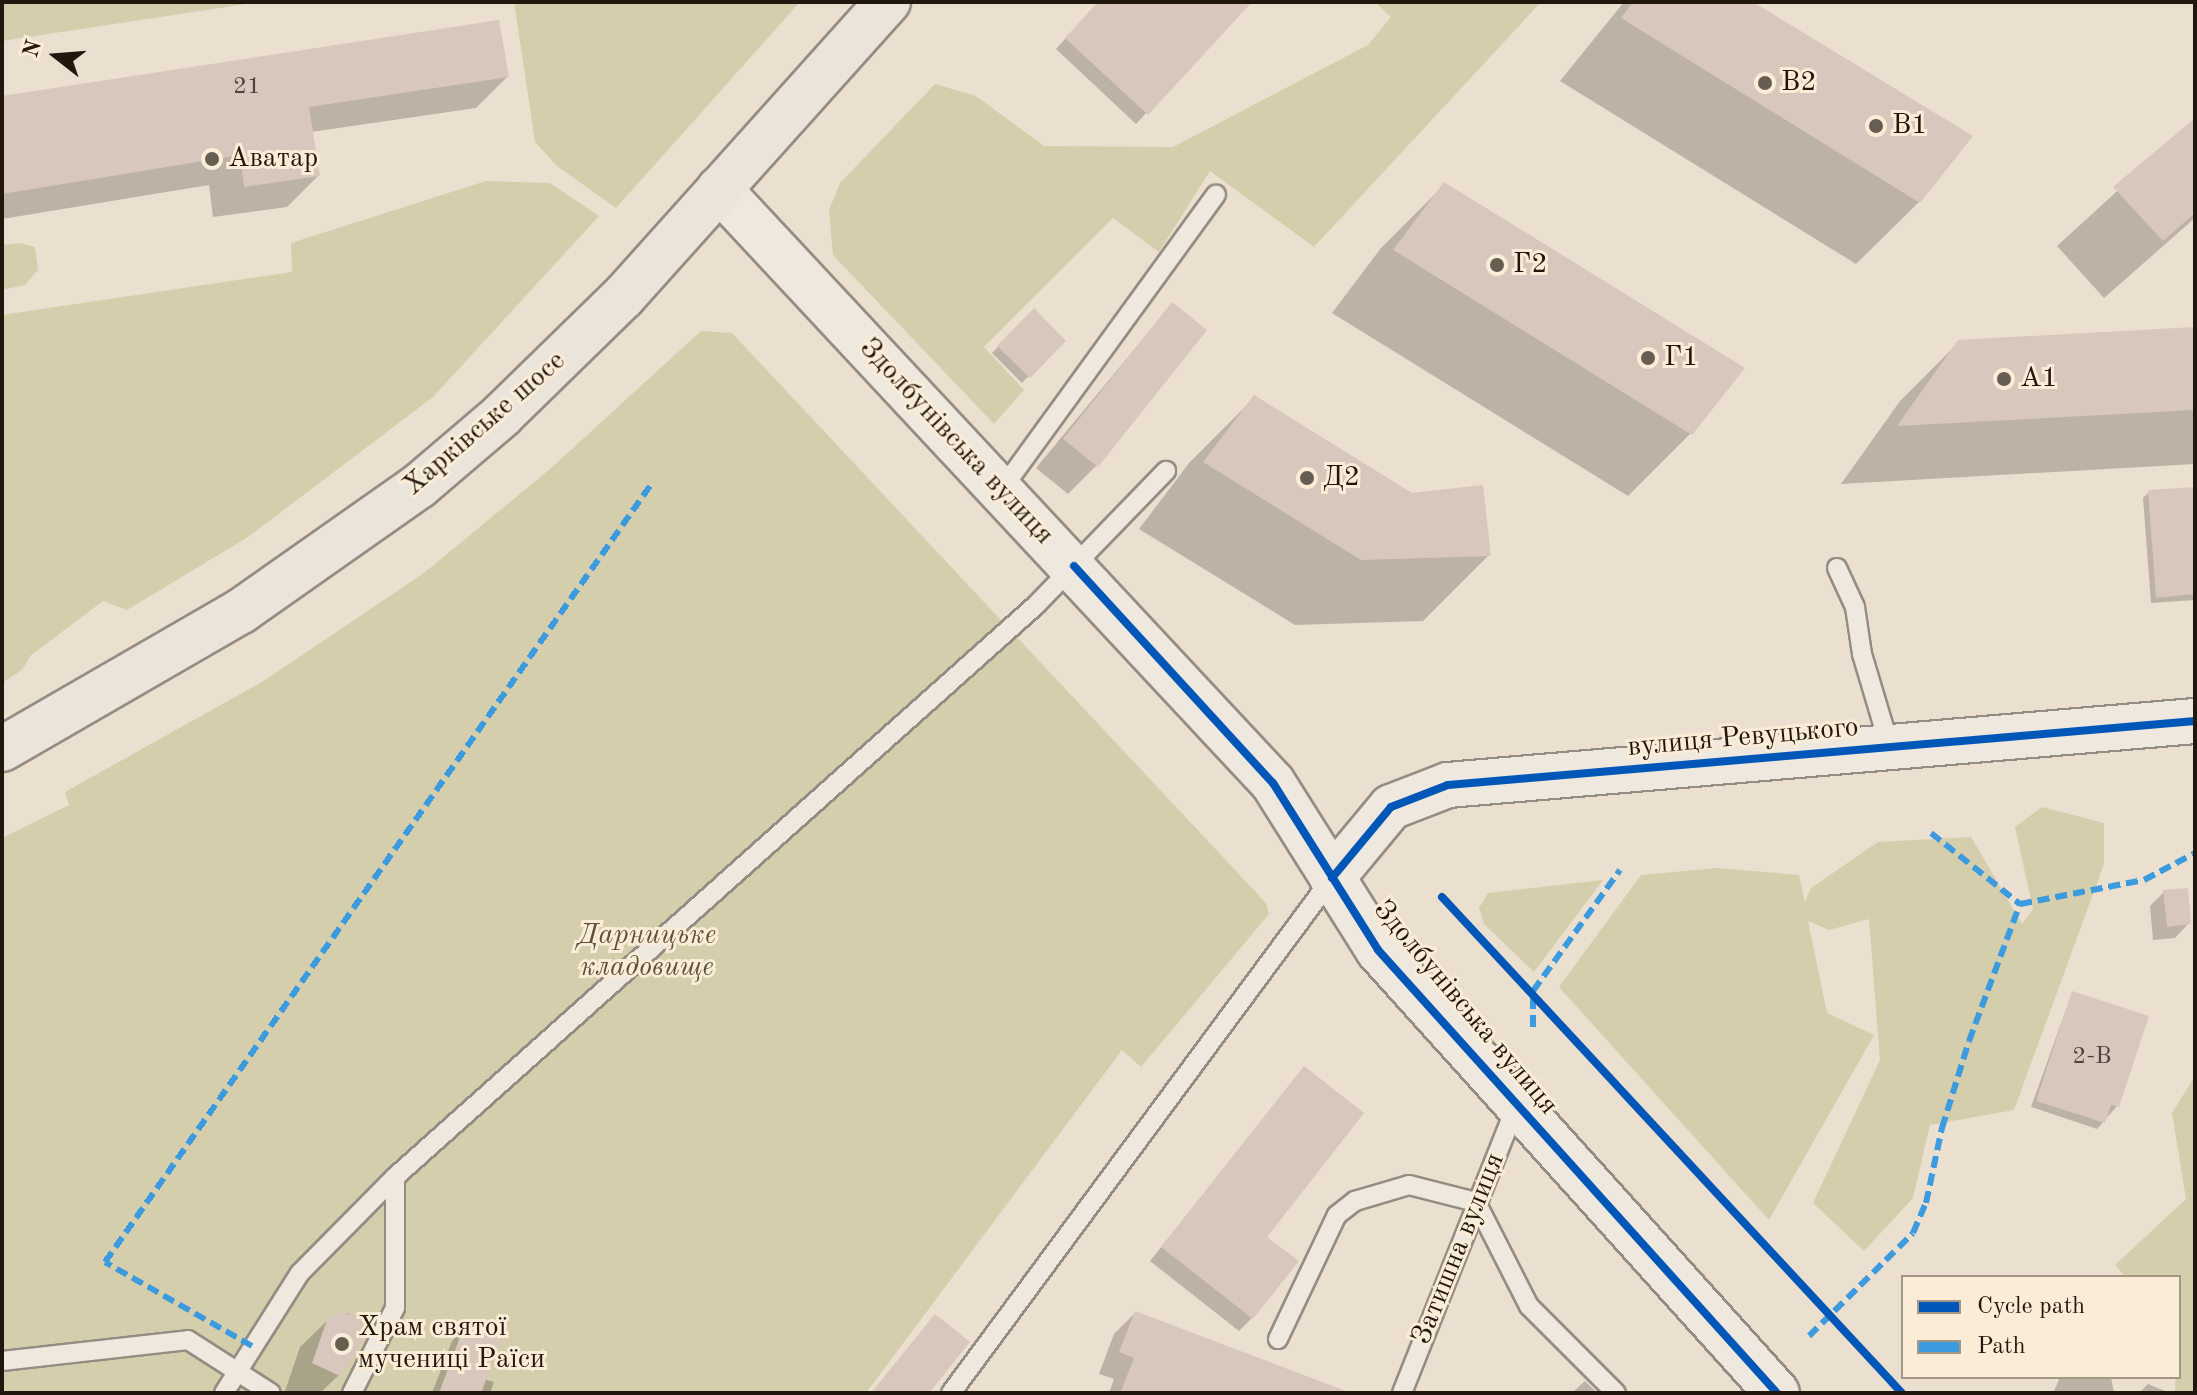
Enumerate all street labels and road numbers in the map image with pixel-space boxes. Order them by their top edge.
street label: Здолбунівська вулиця [852,332,1060,552]
street label: Харківське шосе [397,345,573,503]
street label: вулиця Ревуцького [1626,711,1860,765]
street label: Здолбунівська вулиця [1365,894,1565,1122]
street label: Затишна вулиця [1405,1148,1513,1350]

